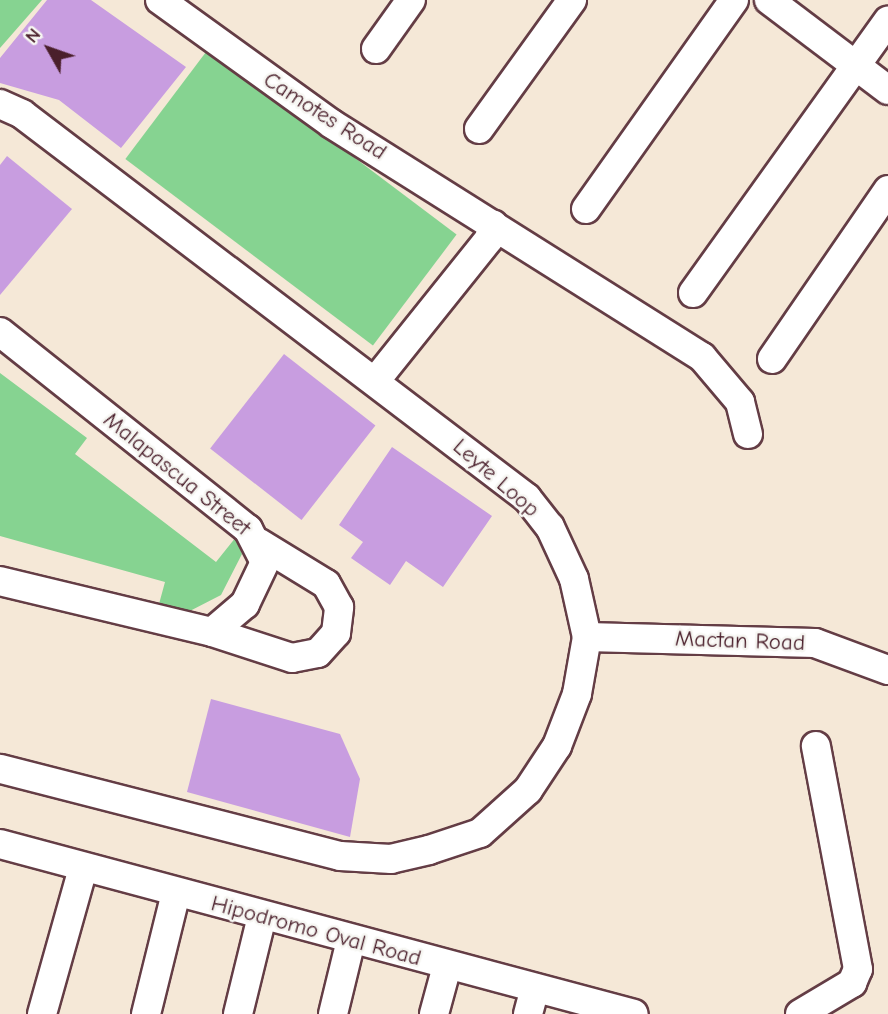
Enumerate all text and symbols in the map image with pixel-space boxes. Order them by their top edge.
north arrow [14,14,84,84]
text: N [20,24,45,47]
street label: Camotes Road [258,66,392,166]
street label: Malapascua Street [98,406,256,542]
street label: Leyte Loop [447,433,545,523]
street label: Mactan Road [675,625,805,657]
street label: Hipodromo Oval Road [208,890,424,972]

